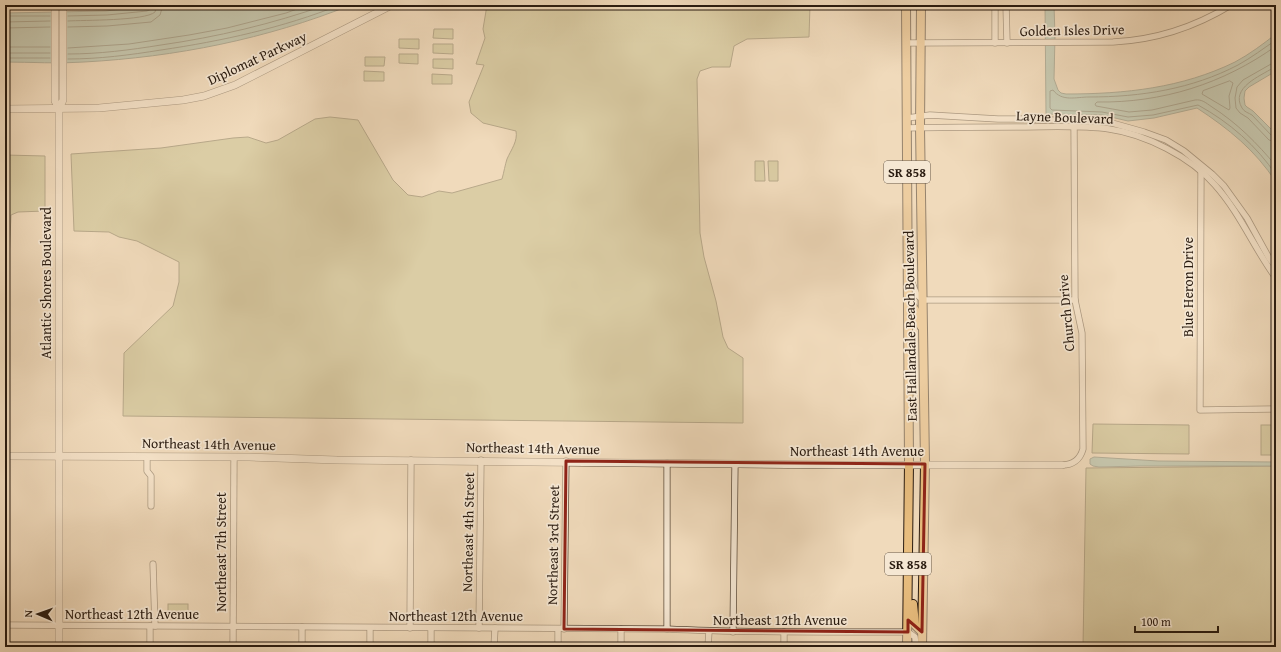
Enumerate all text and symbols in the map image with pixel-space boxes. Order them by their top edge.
street label: Golden Isles Drive [1019,19,1125,41]
street label: Diplomat Parkway [204,26,310,90]
street label: Layne Boulevard [1016,105,1115,129]
road number: SR 858 [884,161,930,183]
street label: Atlantic Shores Boulevard [36,206,56,359]
street label: East Hallandale Beach Boulevard [898,230,922,422]
street label: Blue Heron Drive [1178,237,1198,337]
street label: Church Drive [1053,273,1079,352]
street label: Northeast 14th Avenue [142,433,277,455]
street label: Northeast 14th Avenue [466,437,601,459]
street label: Northeast 14th Avenue [790,441,924,461]
street label: Northeast 4th Street [457,472,479,592]
street label: Northeast 3rd Street [542,485,564,605]
street label: Northeast 7th Street [211,492,231,612]
road number: SR 858 [885,553,931,575]
north arrow [18,594,58,634]
street label: Northeast 12th Avenue [65,604,199,624]
street label: Northeast 12th Avenue [389,606,523,626]
scale bar [1135,608,1218,634]
text: N [20,609,36,618]
street label: Northeast 12th Avenue [713,610,847,630]
text: 100 m [1141,613,1171,630]

